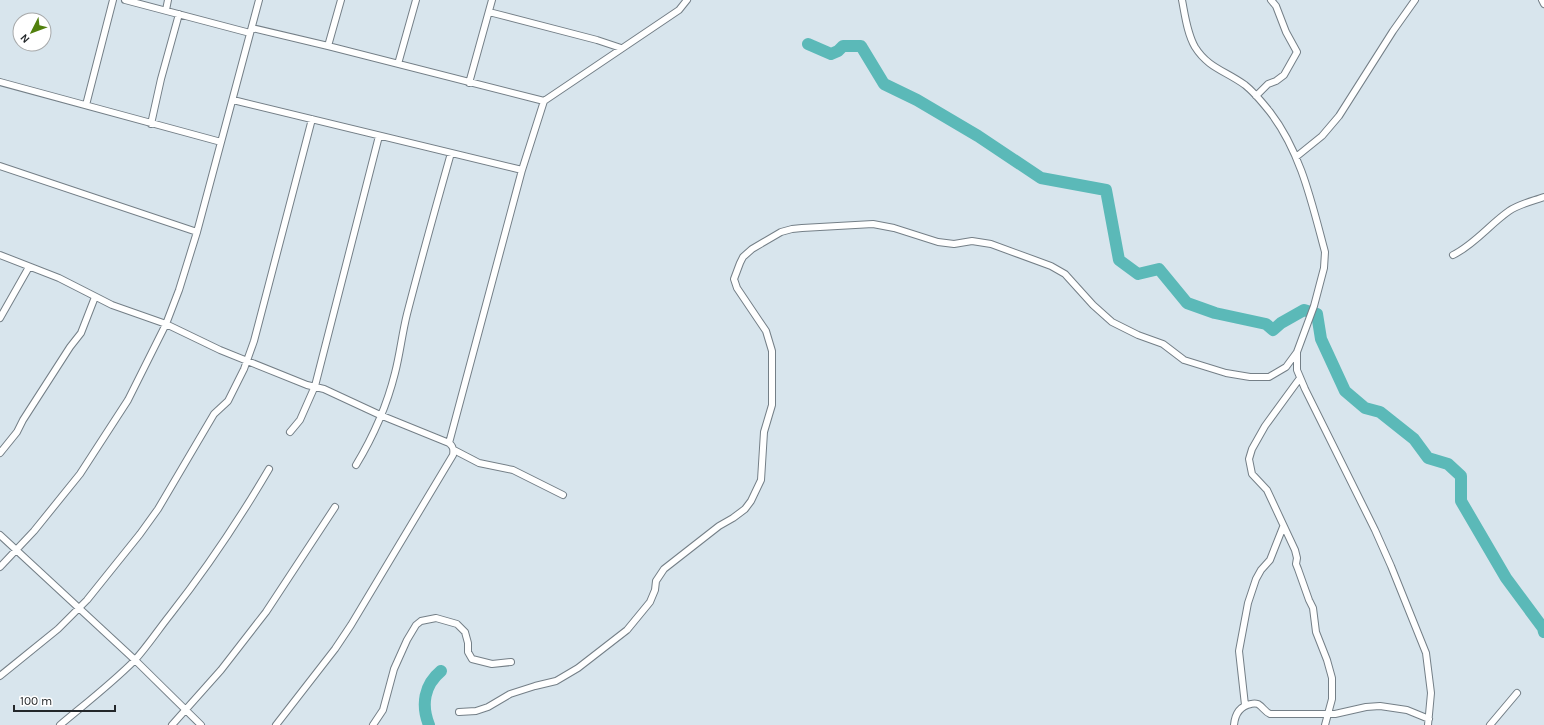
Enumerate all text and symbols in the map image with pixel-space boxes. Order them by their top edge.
north arrow [12,12,52,52]
text: N [17,31,32,46]
scale bar [14,687,115,713]
text: 100 m [20,694,52,708]

